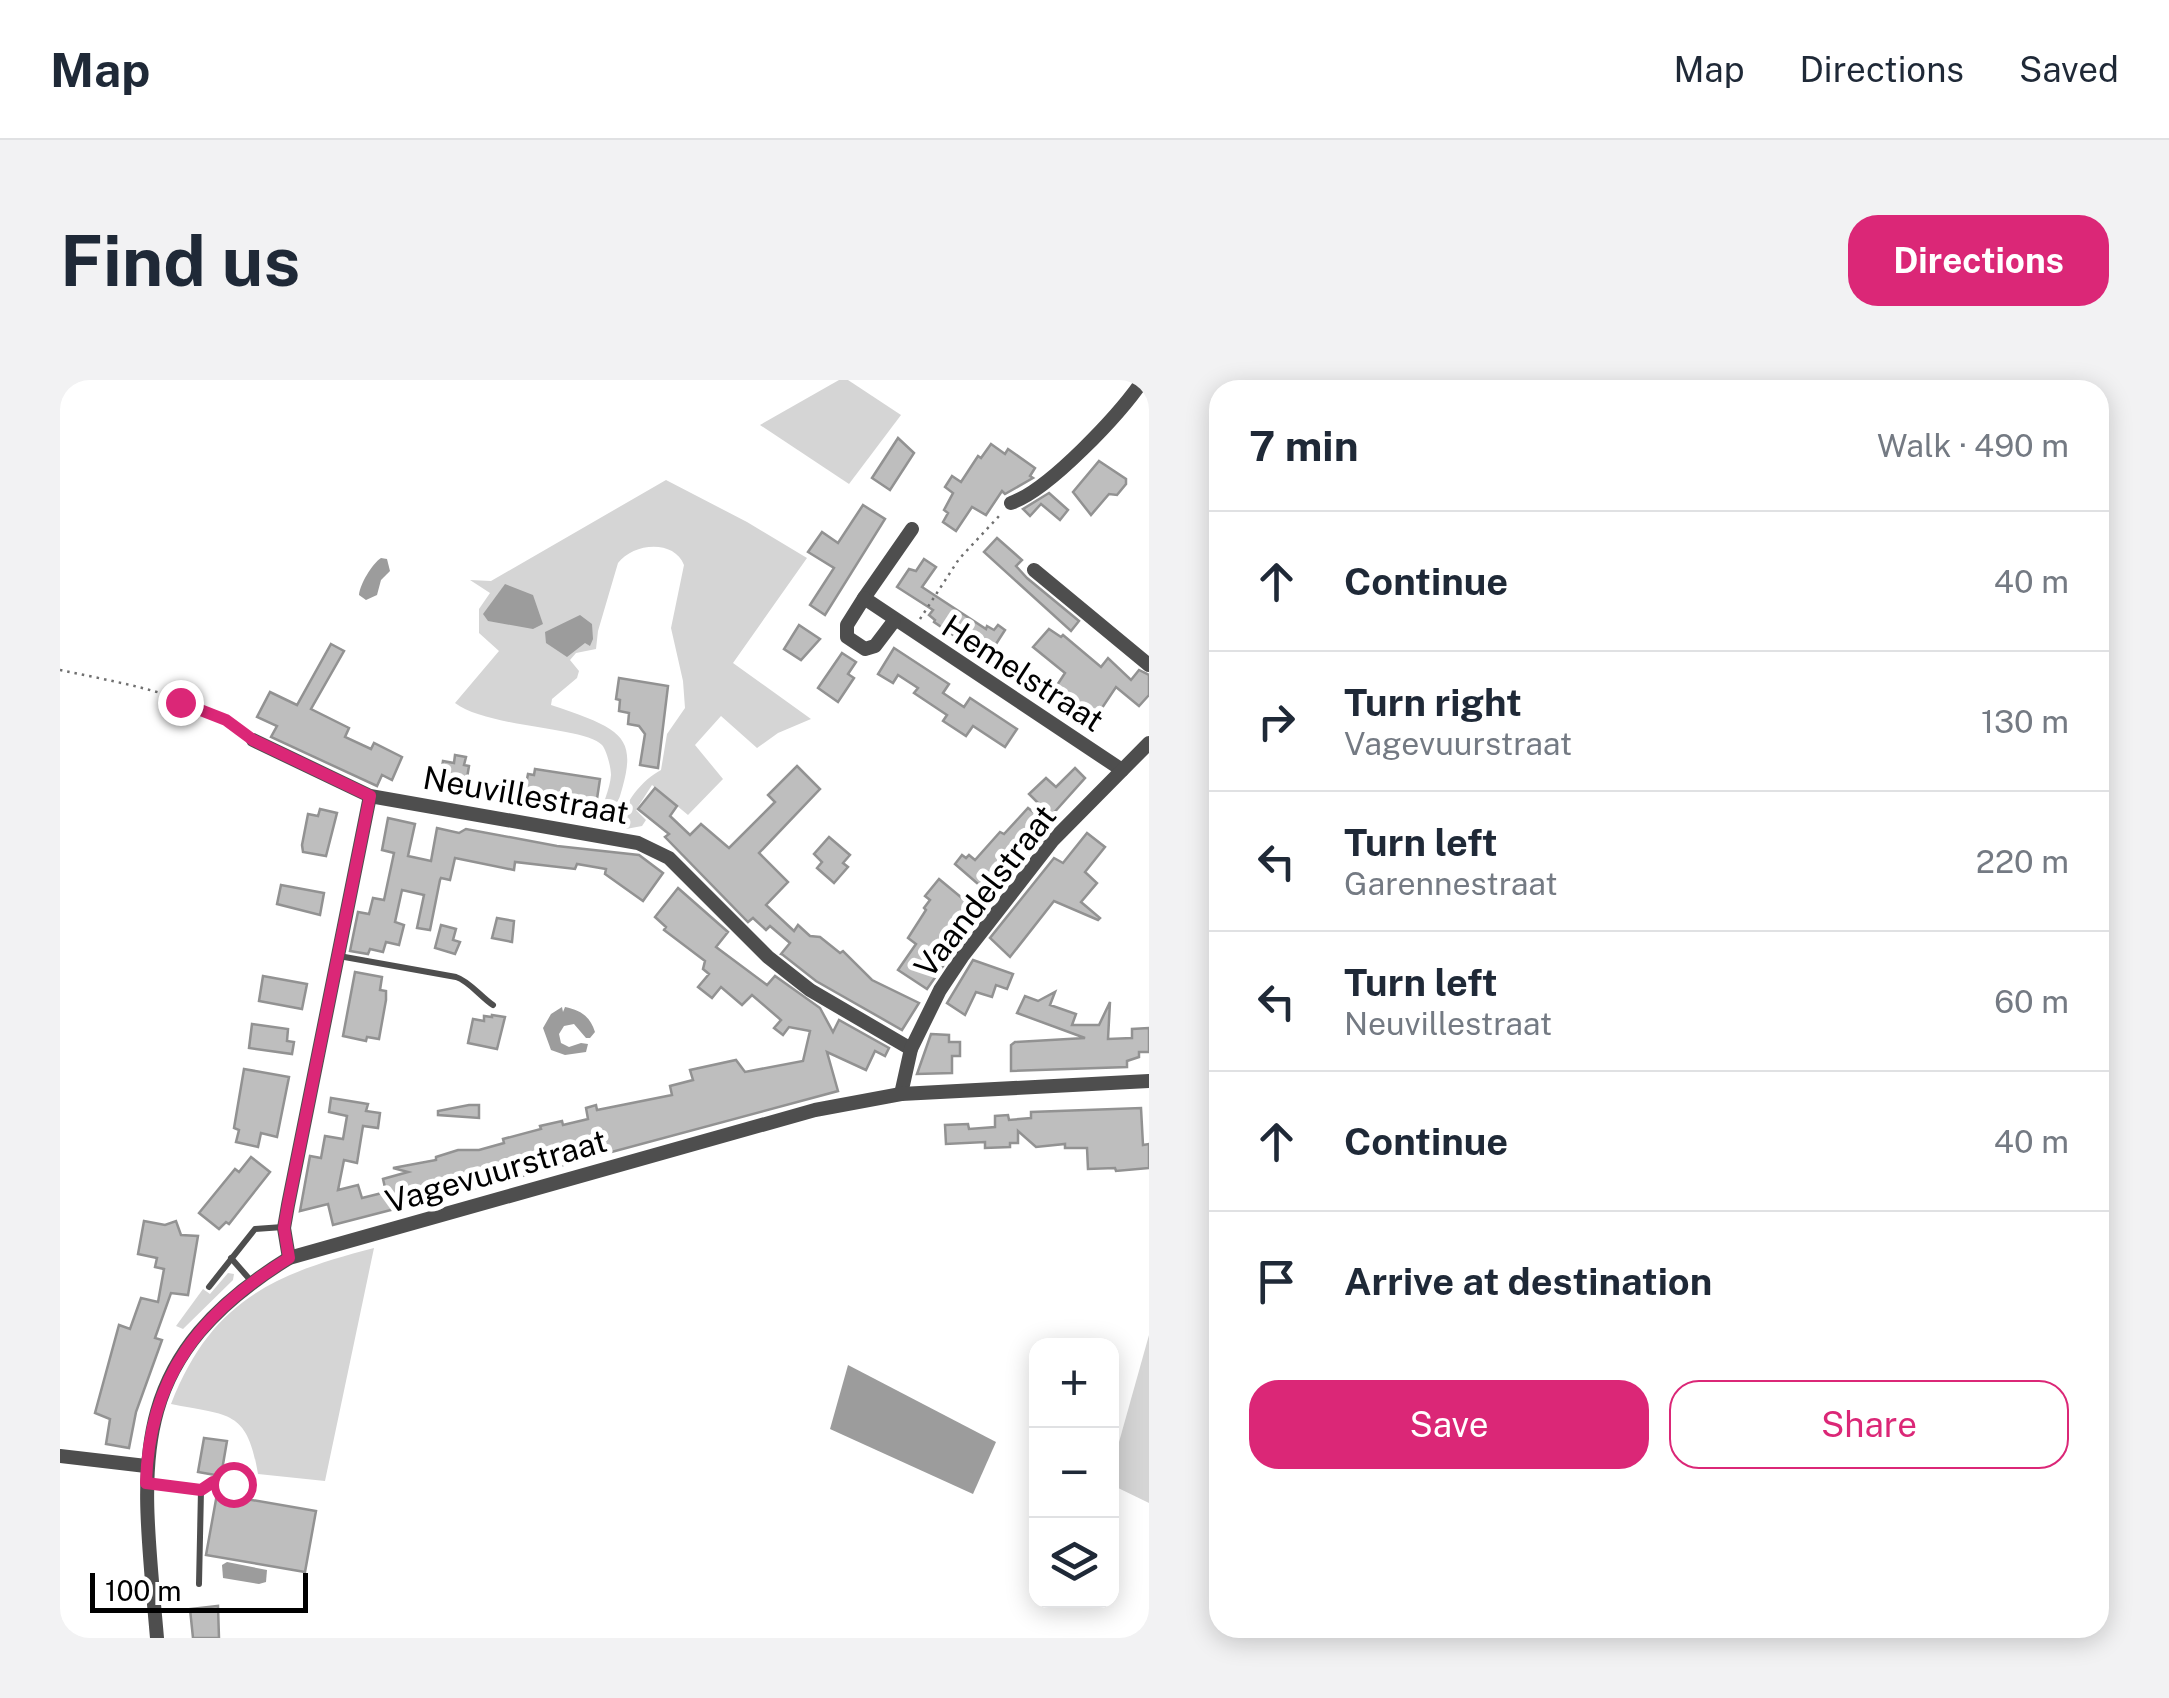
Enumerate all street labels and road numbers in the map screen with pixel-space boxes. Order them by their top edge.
street label: Hemelstraat [935,607,1111,739]
street label: Neuvillestraat [420,759,632,831]
street label: Vaandelstraat [906,798,1064,984]
street label: Vagevuurstraat [381,1122,611,1220]

